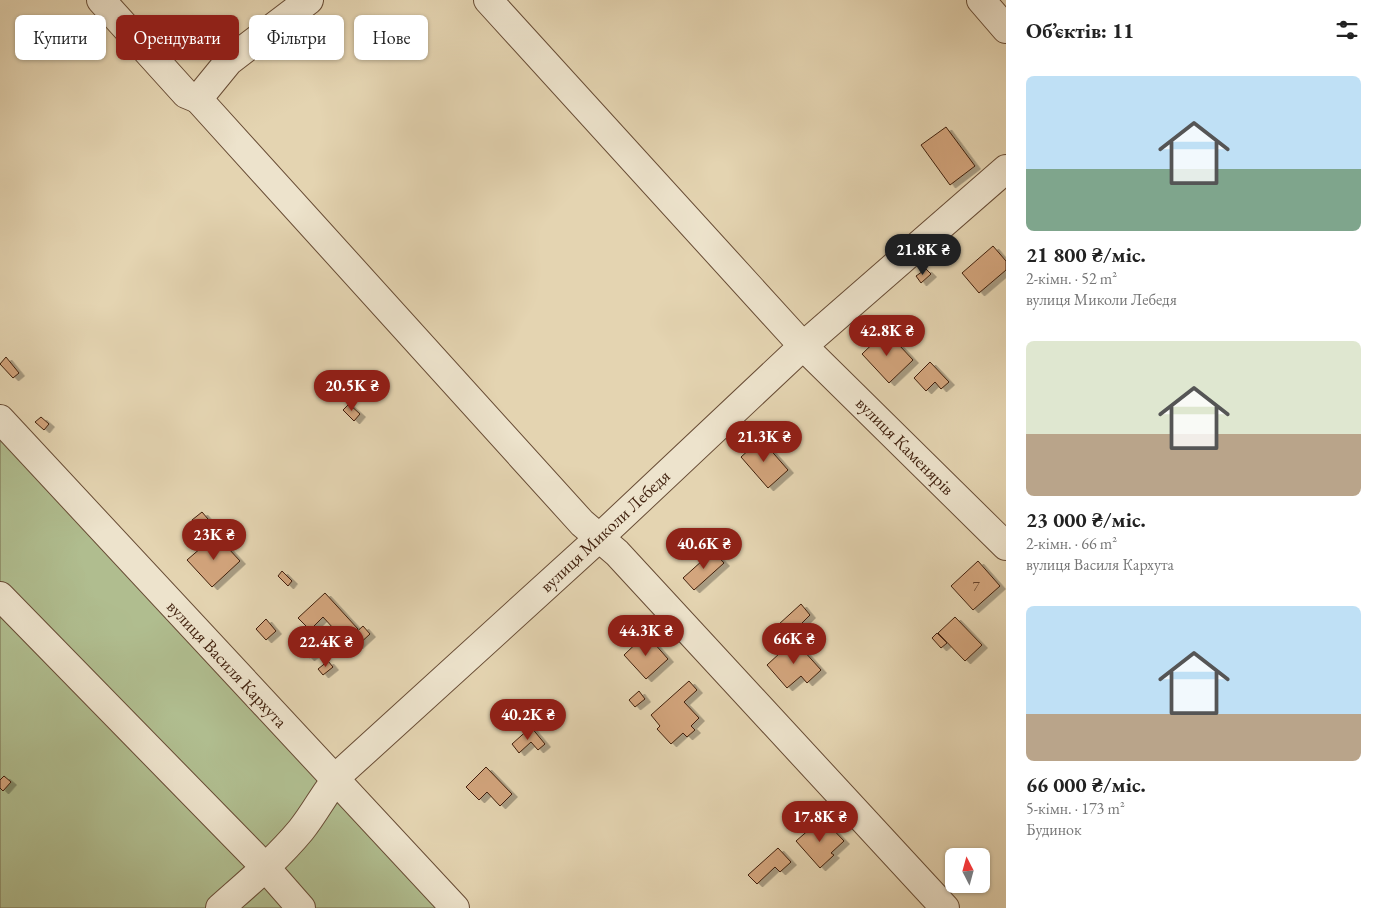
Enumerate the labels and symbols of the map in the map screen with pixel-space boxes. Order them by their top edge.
pin: 21.8K ₴ [877,234,969,276]
pin: 42.8K ₴ [841,314,933,357]
pin: 20.5K ₴ [306,370,398,412]
street label: вулиця Каменярів [851,392,960,500]
pin: 21.3K ₴ [718,420,810,463]
street label: вулиця Миколи Лебедя [535,464,675,597]
pin: 23K ₴ [179,518,249,561]
pin: 40.6K ₴ [658,528,750,570]
house number: 7 [972,576,980,595]
street label: вулиця Василя Кархута [162,595,293,733]
pin: 44.3K ₴ [600,614,692,657]
pin: 66K ₴ [759,622,829,665]
pin: 22.4K ₴ [280,626,372,668]
pin: 40.2K ₴ [482,698,574,741]
pin: 17.8K ₴ [774,800,866,843]
north arrow [945,848,990,892]

